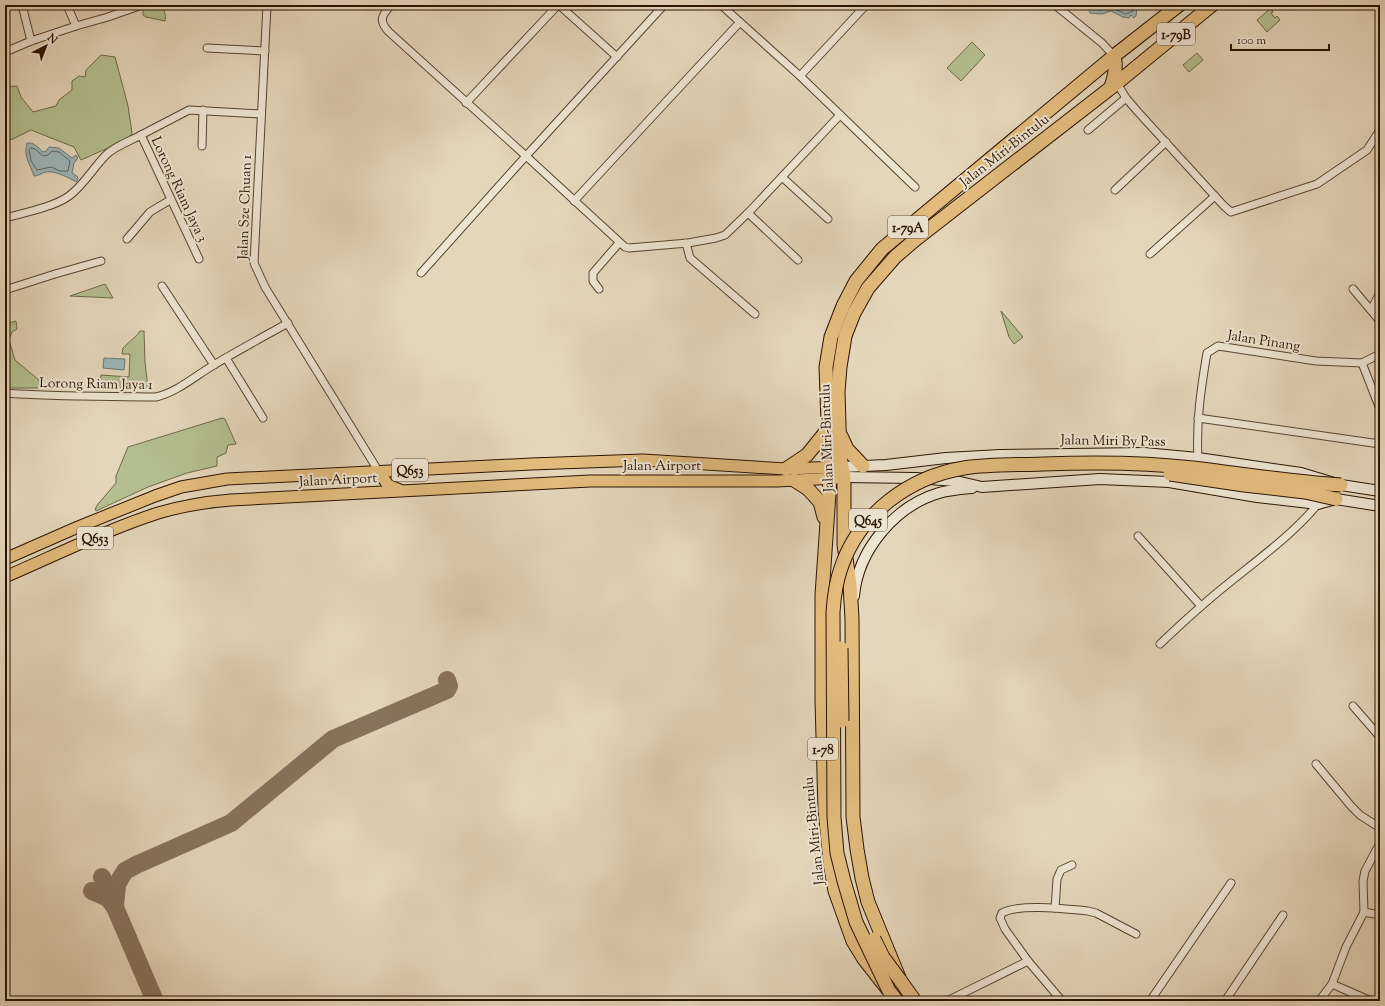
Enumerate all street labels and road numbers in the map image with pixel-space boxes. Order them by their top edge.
road number: 1-79B [1157,23,1195,45]
street label: Jalan Miri-Bintulu [956,110,1054,193]
street label: Lorong Riam Jaya 3 [145,134,212,246]
street label: Jalan Sze Chuan 1 [234,154,258,261]
road number: 1-79A [888,216,928,238]
street label: Jalan Pinang [1225,326,1302,358]
street label: Lorong Riam Jaya 1 [39,374,153,396]
street label: Jalan Miri-Bintulu [816,383,840,493]
street label: Jalan Miri By Pass [1059,431,1166,453]
street label: Jalan Airport [622,457,701,477]
road number: Q653 [392,459,428,481]
street label: Jalan Airport [298,469,378,493]
road number: Q645 [849,509,887,531]
road number: Q653 [77,527,113,549]
road number: 1-78 [808,738,838,760]
street label: Jalan Miri-Bintulu [799,776,831,887]

